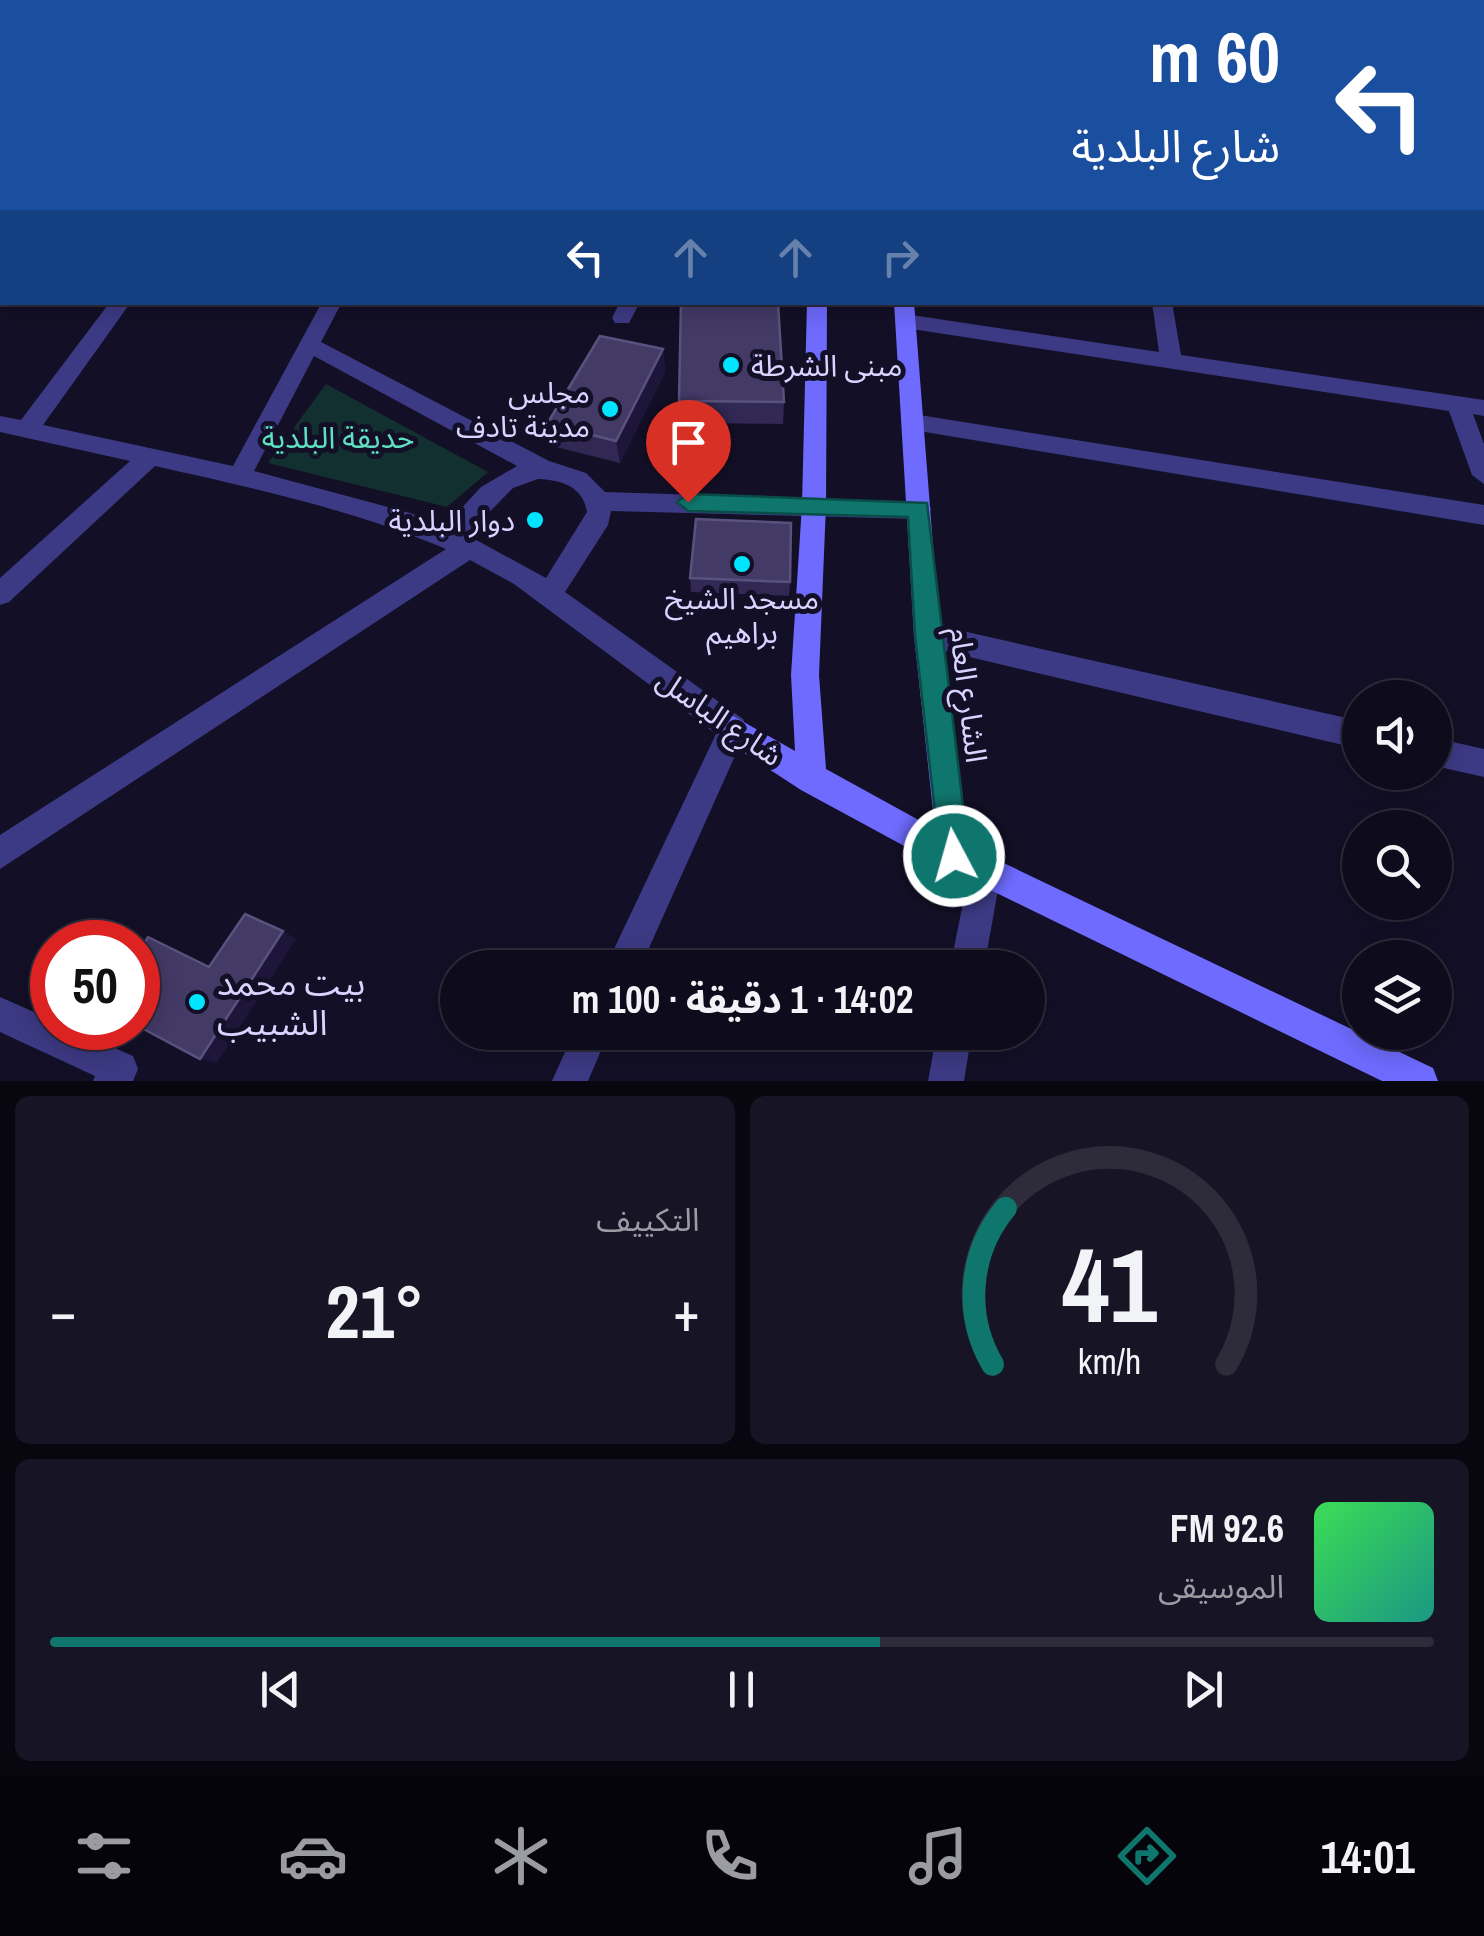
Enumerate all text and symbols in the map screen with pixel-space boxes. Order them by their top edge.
text: 60 m [1149,10,1280,104]
icon: left [1315,40,1445,170]
text: شارع البلدية [1071,115,1280,176]
icon: left [558,230,613,285]
icon: ahead [663,230,718,285]
icon: ahead [768,230,823,285]
icon: right [873,230,928,285]
place label: مبنى الشرطة [751,345,903,385]
marker: مبنى الشرطة [720,354,742,376]
place label: مجلس مدينة تادف [456,372,590,446]
marker: مجلس مدينة تادف [599,398,621,420]
pin [646,400,731,503]
icon: arrive [661,415,716,470]
park label: حديقة البلدية [262,417,414,457]
place label: دوار البلدية [389,500,515,540]
marker: دوار البلدية [524,509,546,531]
marker: مسجد الشيخ براهيم [731,553,753,575]
place label: مسجد الشيخ براهيم [665,578,819,656]
street label: الشارع العام [938,625,997,765]
street label: شارع الباسل [648,659,791,777]
map controls [1342,680,1452,1050]
button: sound [1342,680,1452,790]
position arrow [902,804,1006,908]
button: search [1342,810,1452,920]
speed limit sign: 50 [30,920,160,1050]
button: layers [1342,940,1452,1050]
place label: بيت محمد الشبيب [217,959,365,1046]
text: 14:02 · 1 دقيقة · 100 m [572,974,913,1025]
marker: بيت محمد الشبيب [186,991,208,1013]
text: التكييف [596,1198,700,1241]
text: 41 [1062,1214,1157,1354]
text: 21° [326,1260,424,1361]
text: − [50,1274,76,1348]
text: + [673,1274,700,1348]
text: km/h [1077,1337,1141,1385]
text: 92.6 FM [1170,1503,1284,1554]
text: الموسيقى [1158,1565,1284,1608]
icon: previous [253,1662,308,1717]
icon: pause [714,1662,769,1717]
icon: next [1176,1662,1231,1717]
icon: filters [69,1821,139,1891]
icon: car [278,1821,348,1891]
icon: climate [486,1821,556,1891]
icon: phone [695,1821,765,1891]
icon: music [903,1821,973,1891]
icon: directions [1112,1821,1182,1891]
text: 14:01 [1320,1826,1415,1887]

